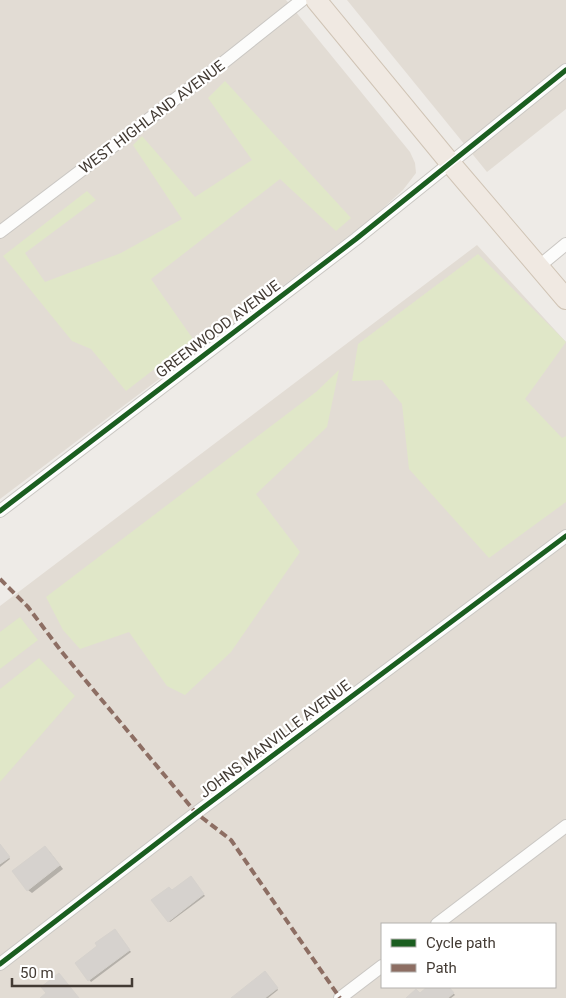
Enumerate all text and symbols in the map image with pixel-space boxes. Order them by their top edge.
street label: WEST HIGHLAND AVENUE [76,56,229,178]
street label: GREENWOOD AVENUE [152,276,284,382]
street label: JOHNS MANVILLE AVENUE [196,676,354,802]
legend [381,923,556,988]
text: Cycle path [426,934,496,952]
scale bar [12,956,132,988]
text: Path [426,959,457,977]
text: 50 m [20,964,54,982]

